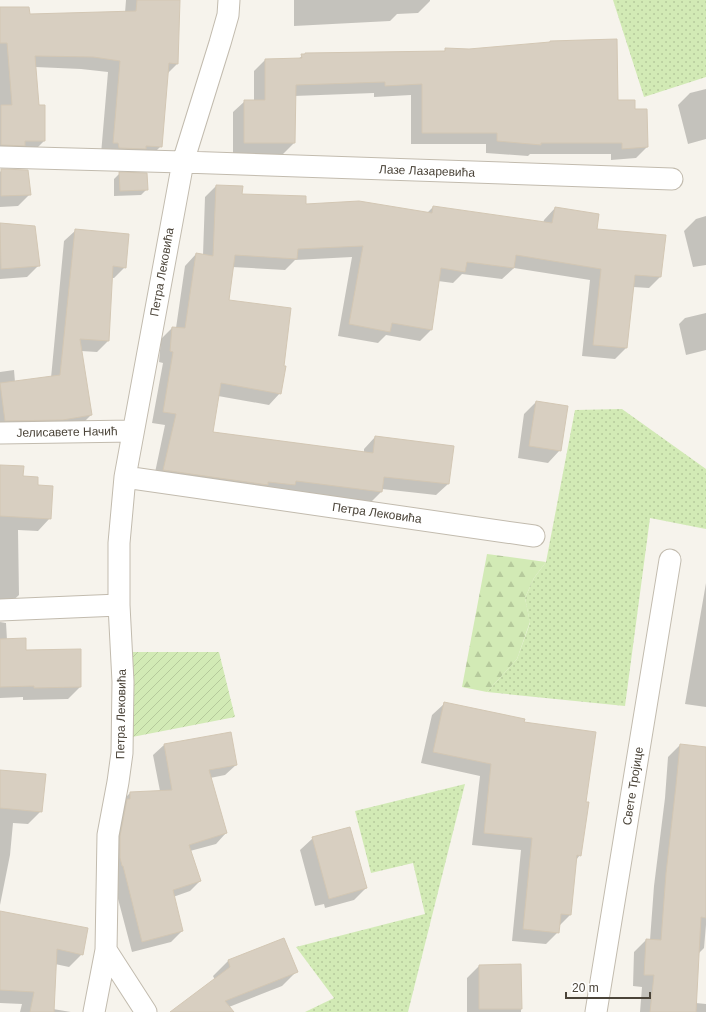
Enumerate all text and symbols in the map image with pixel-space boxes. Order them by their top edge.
street label: Лазе Лазаревића [379,162,476,180]
street label: Петра Лековића [147,226,177,318]
street label: Јелисавете Начић [16,424,118,440]
street label: Петра Лековића [331,500,423,526]
street label: Петра Лековића [113,669,129,759]
street label: Свете Тројице [620,745,646,826]
scale bar [566,974,650,1000]
text: 20 m [572,981,599,995]

